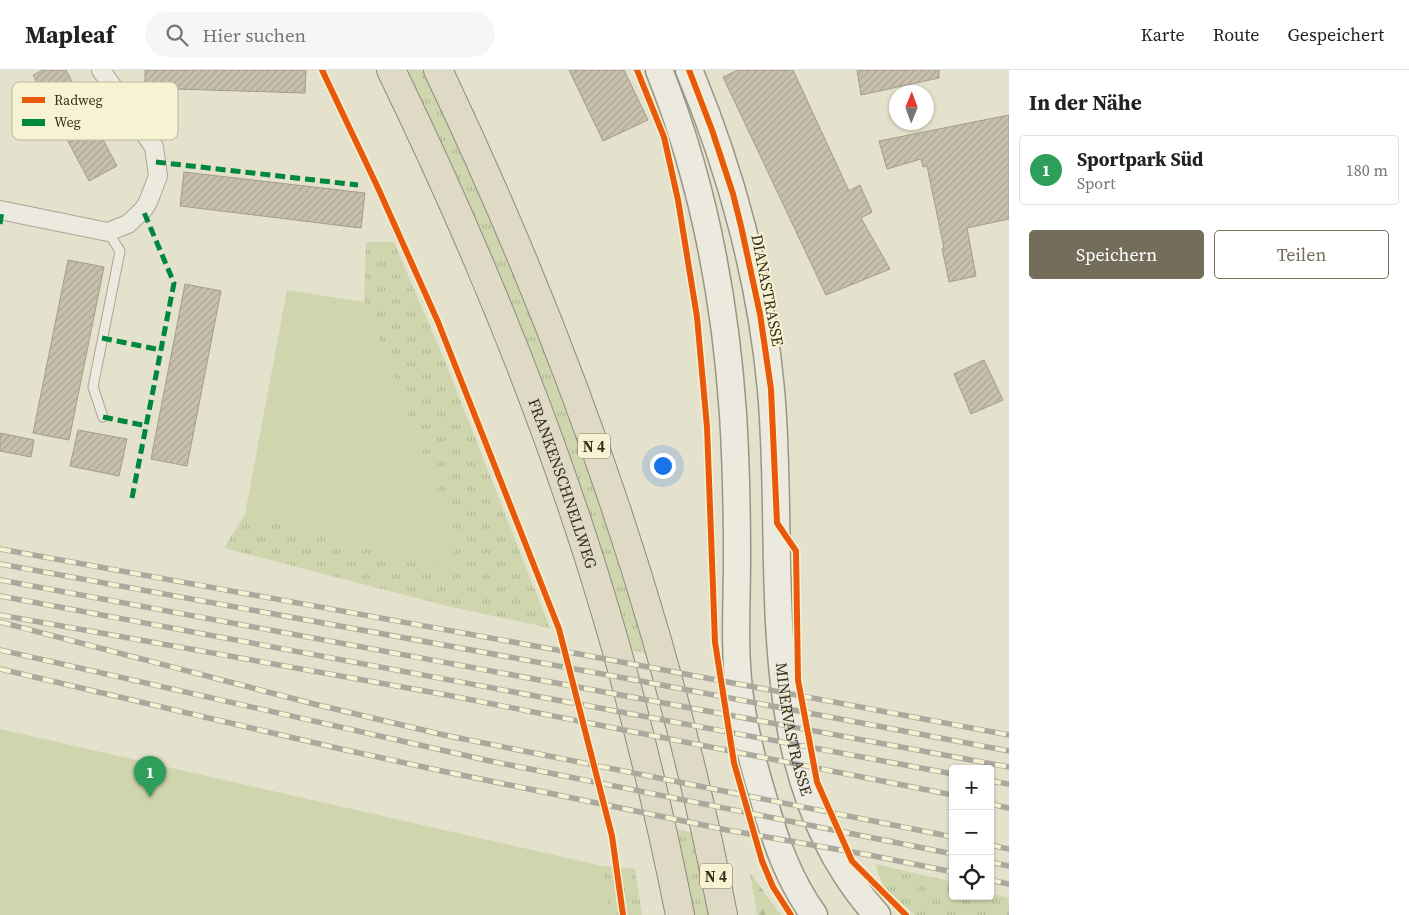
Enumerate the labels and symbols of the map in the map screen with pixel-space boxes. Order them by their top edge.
legend [12,82,178,140]
north arrow [889,85,934,130]
text: Radweg [54,90,103,110]
text: Weg [54,112,81,132]
street label: DIANASTRASSE [746,232,790,348]
street label: FRANKENSCHNELLWEG [523,395,603,571]
road number: N 4 [578,434,610,458]
your location [650,453,676,479]
street label: MINERVASTRASSE [771,661,818,799]
pin: 1 [134,756,166,797]
road number: N 4 [700,864,732,888]

